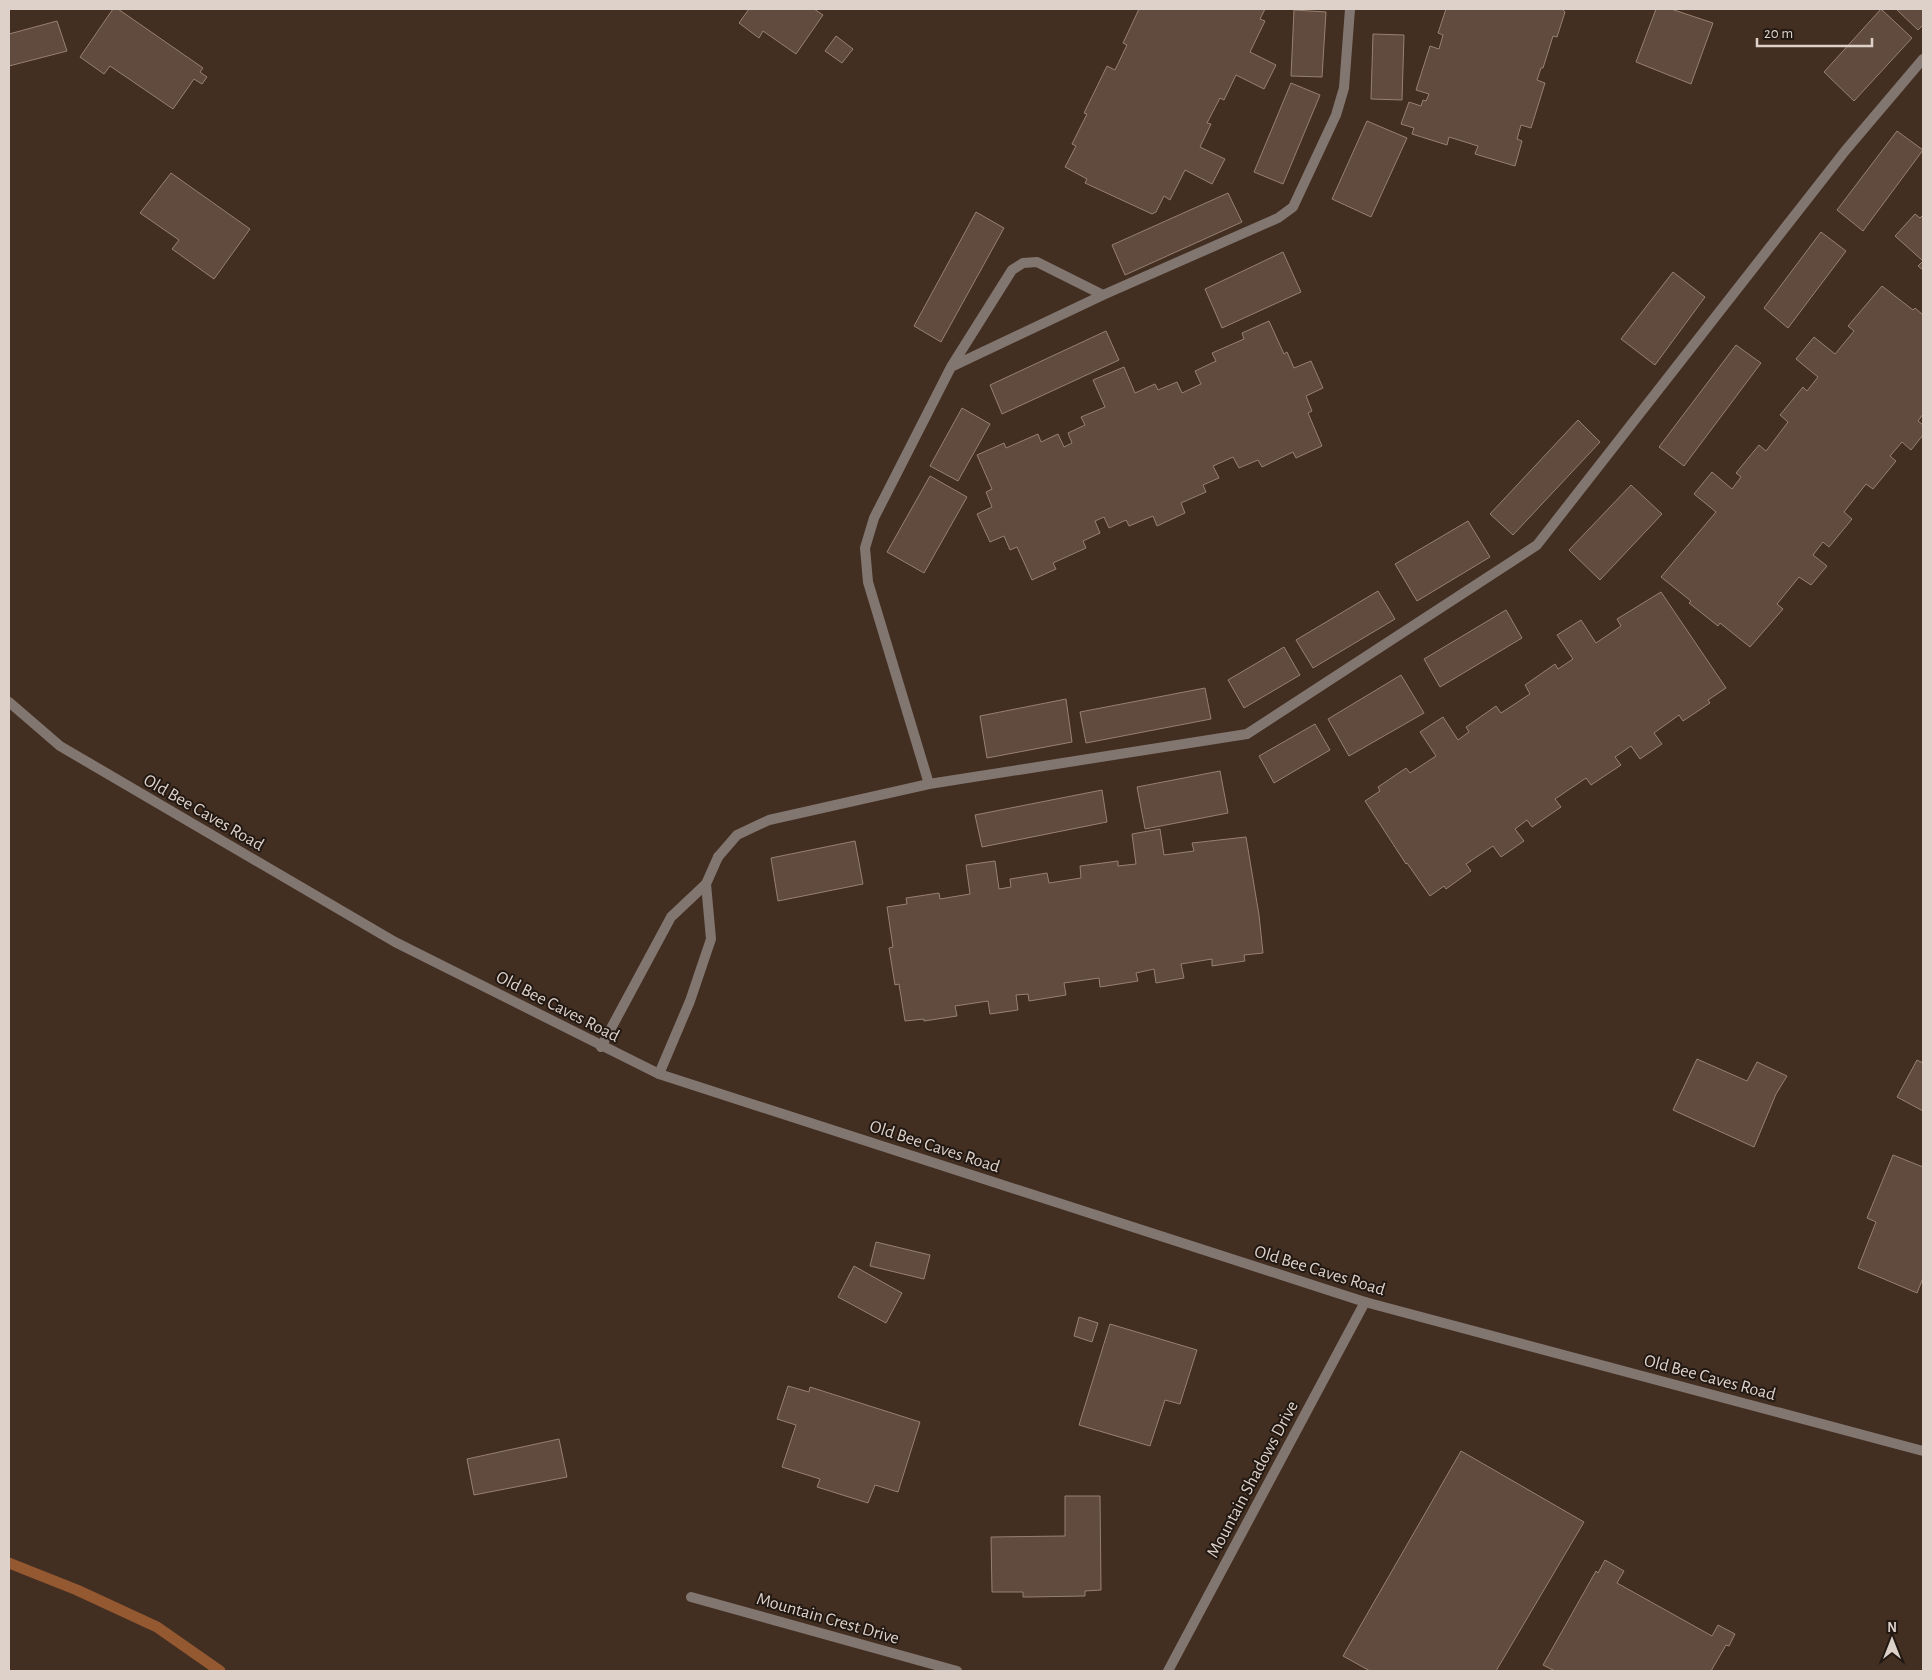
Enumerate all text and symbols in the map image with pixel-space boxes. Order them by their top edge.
scale bar [1757,15,1872,47]
text: 20 m [1764,26,1793,41]
street label: Old Bee Caves Road [140,771,267,855]
street label: Old Bee Caves Road [493,968,622,1046]
street label: Old Bee Caves Road [867,1117,1002,1176]
street label: Old Bee Caves Road [1252,1243,1387,1299]
street label: Old Bee Caves Road [1642,1352,1778,1404]
street label: Mountain Shadows Drive [1204,1398,1302,1561]
street label: Mountain Crest Drive [754,1590,901,1648]
north arrow [1867,1615,1917,1665]
text: N [1887,1621,1897,1635]

